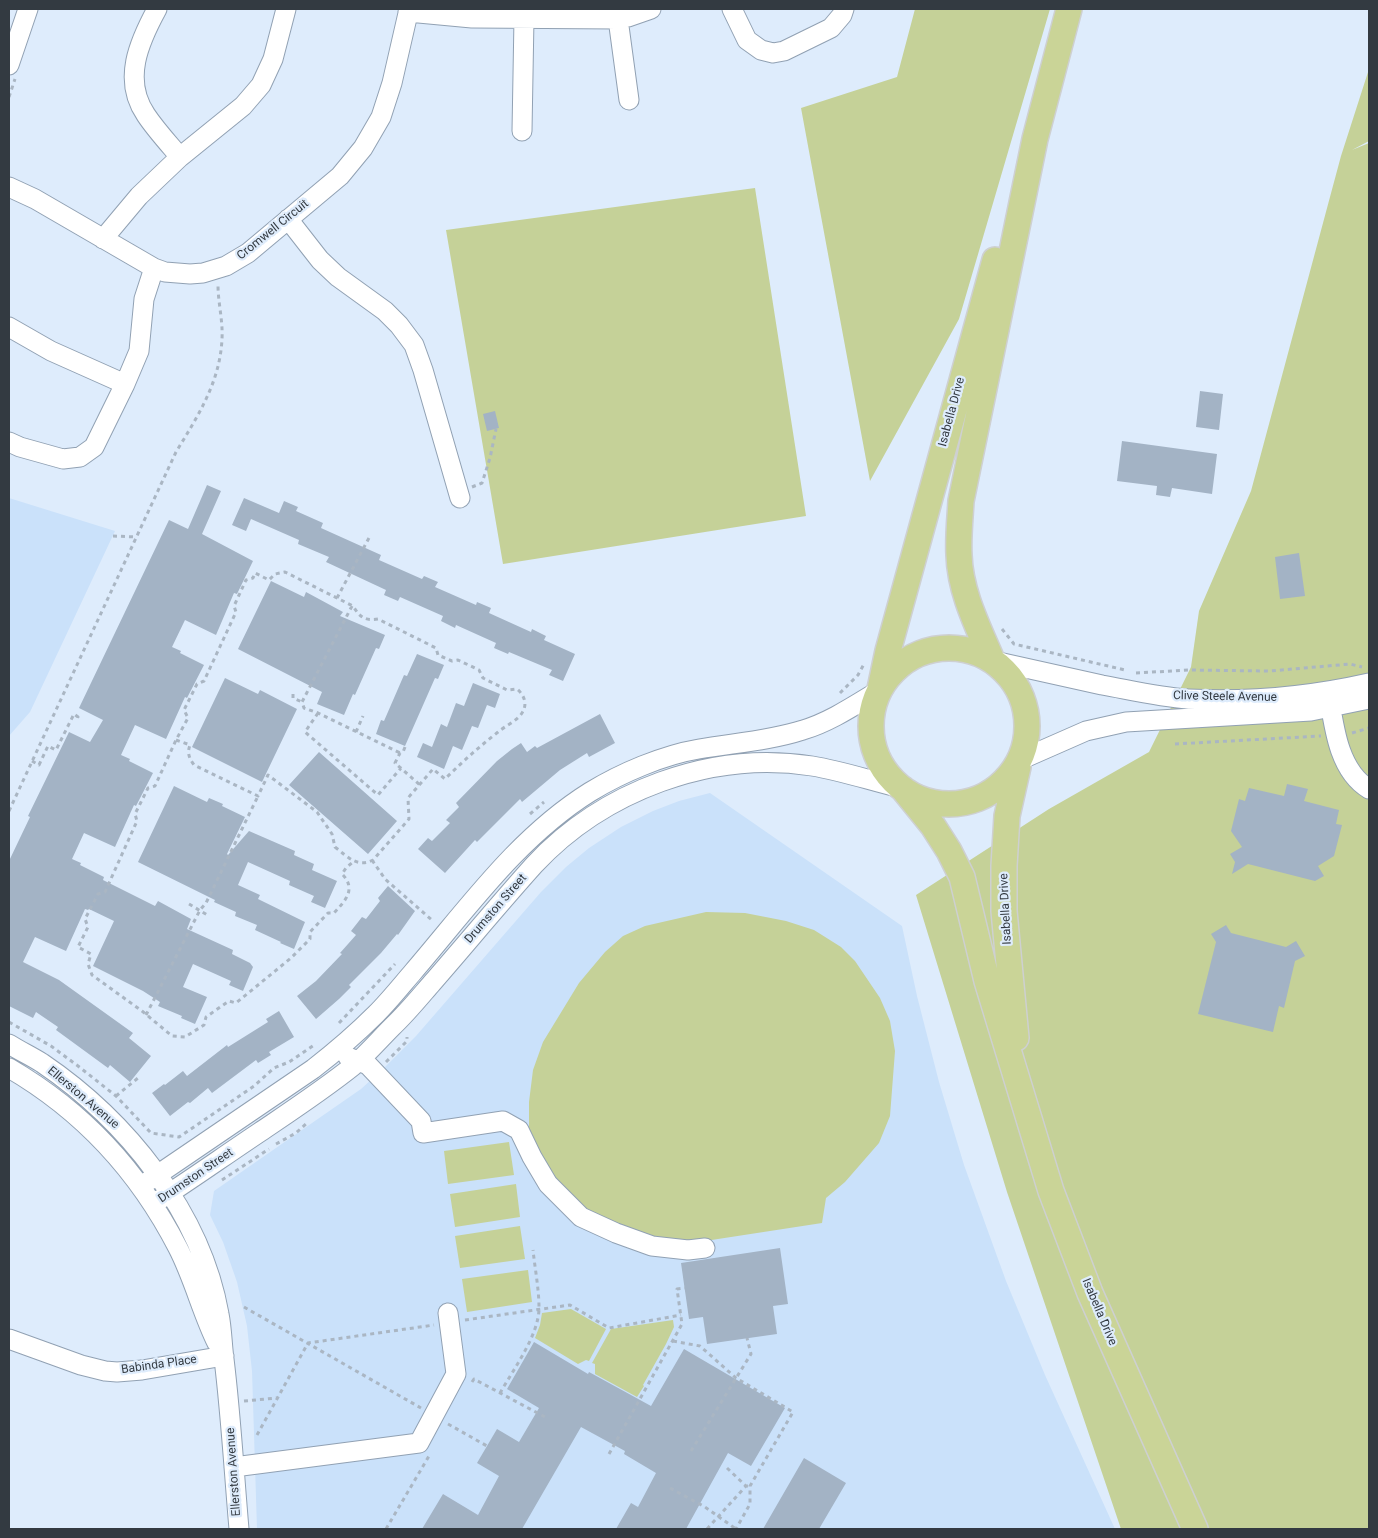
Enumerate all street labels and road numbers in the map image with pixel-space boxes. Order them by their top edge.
street label: Cromwell Circuit [234,197,312,263]
street label: Isabella Drive [936,376,968,448]
street label: Clive Steele Avenue [1173,689,1277,705]
street label: Drumston Street [462,871,530,947]
street label: Isabella Drive [997,873,1015,945]
street label: Ellerston Avenue [44,1064,122,1132]
street label: Drumston Street [156,1146,236,1206]
street label: Isabella Drive [1078,1276,1120,1348]
street label: Babinda Place [120,1353,198,1377]
street label: Ellerston Avenue [224,1427,244,1517]

